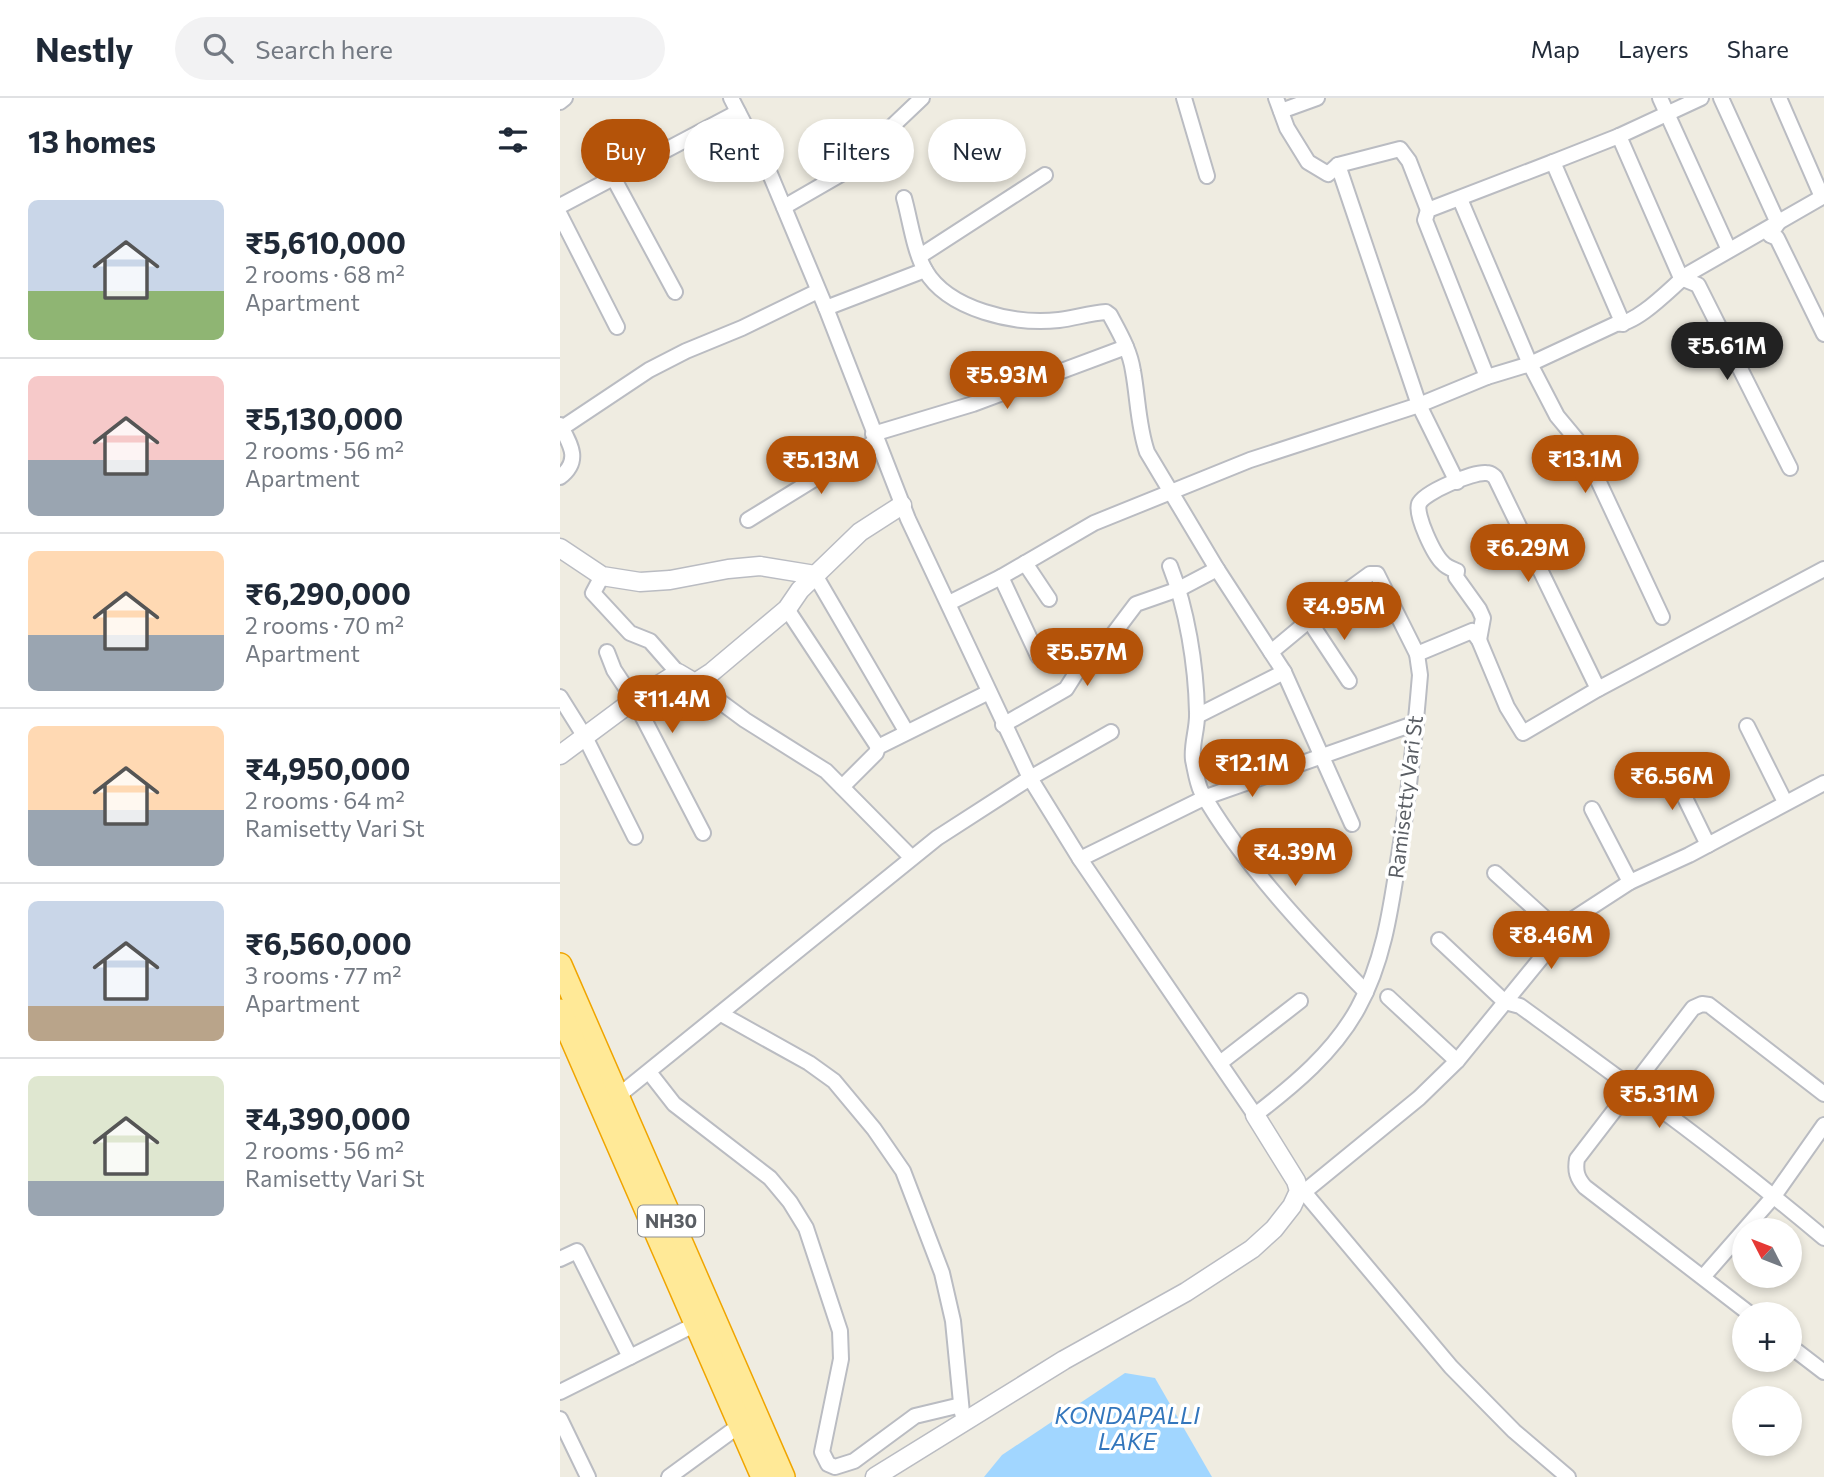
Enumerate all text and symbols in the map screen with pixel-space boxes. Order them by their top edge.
search box [175,17,665,80]
text: Nestly [35,28,133,69]
icon: search [199,29,237,67]
text: Search here [255,33,393,64]
text: Map [1531,34,1580,63]
text: Layers [1618,34,1689,63]
text: Share [1727,34,1789,63]
chip: Buy [581,119,670,182]
chip: Rent [684,119,784,182]
chip: Filters [798,119,914,182]
chip: New [928,119,1026,182]
icon: filters [494,121,532,159]
text: 13 homes [28,122,156,159]
text: ₹5,610,000 [245,223,406,260]
icon: home [84,228,168,312]
text: 2 rooms · 68 m² [245,260,405,288]
text: Apartment [245,288,360,316]
pin: ₹5.61M [1670,322,1784,382]
text: ₹5.61M [1687,331,1767,359]
pin: ₹5.93M [950,352,1064,411]
text: ₹5.93M [966,360,1048,388]
text: ₹5,130,000 [245,399,403,436]
icon: home [84,404,168,488]
text: 2 rooms · 56 m² [245,436,404,464]
pin: ₹5.13M [764,436,878,496]
pin: ₹13.1M [1528,436,1642,495]
text: ₹13.1M [1548,444,1622,472]
text: ₹5.13M [782,445,860,473]
text: Apartment [245,464,360,492]
pin: ₹6.29M [1471,524,1585,584]
text: ₹6.29M [1486,533,1570,561]
text: ₹6,290,000 [245,574,411,611]
icon: home [84,579,168,663]
pin: ₹4.95M [1287,582,1401,642]
text: ₹4.95M [1303,591,1386,619]
text: 2 rooms · 70 m² [245,611,404,639]
pin: ₹5.57M [1030,628,1144,688]
text: ₹5.57M [1046,637,1128,665]
text: Apartment [245,639,360,667]
pin: ₹11.4M [615,676,729,735]
text: ₹11.4M [633,684,711,712]
street label: Ramisetty Vari St [1382,714,1427,880]
pin: ₹12.1M [1195,740,1309,799]
text: ₹12.1M [1215,748,1289,776]
text: ₹4,950,000 [245,749,410,786]
pin: ₹6.56M [1615,752,1729,812]
icon: home [84,754,168,838]
text: ₹6.56M [1630,761,1714,789]
text: 2 rooms · 64 m² [245,786,405,814]
text: Ramisetty Vari St [245,814,425,842]
pin: ₹4.39M [1238,828,1352,888]
text: ₹4.39M [1253,837,1337,865]
pin: ₹8.46M [1494,912,1608,971]
text: ₹8.46M [1509,920,1593,948]
text: ₹6,560,000 [245,924,412,961]
icon: home [84,929,168,1013]
text: 3 rooms · 77 m² [245,961,402,989]
text: Apartment [245,989,360,1017]
pin: ₹5.31M [1602,1070,1716,1130]
text: ₹5.31M [1619,1079,1699,1107]
text: ₹4,390,000 [245,1099,411,1136]
icon: home [84,1104,168,1188]
text: 2 rooms · 56 m² [245,1136,404,1164]
text: Ramisetty Vari St [245,1164,425,1192]
road number: NH30 [638,1205,704,1236]
north arrow [1732,1218,1802,1288]
map controls [1732,1218,1802,1456]
button: + [1732,1302,1802,1372]
button: − [1732,1386,1802,1456]
water label: KONDAPALLI LAKE [1054,1401,1200,1455]

